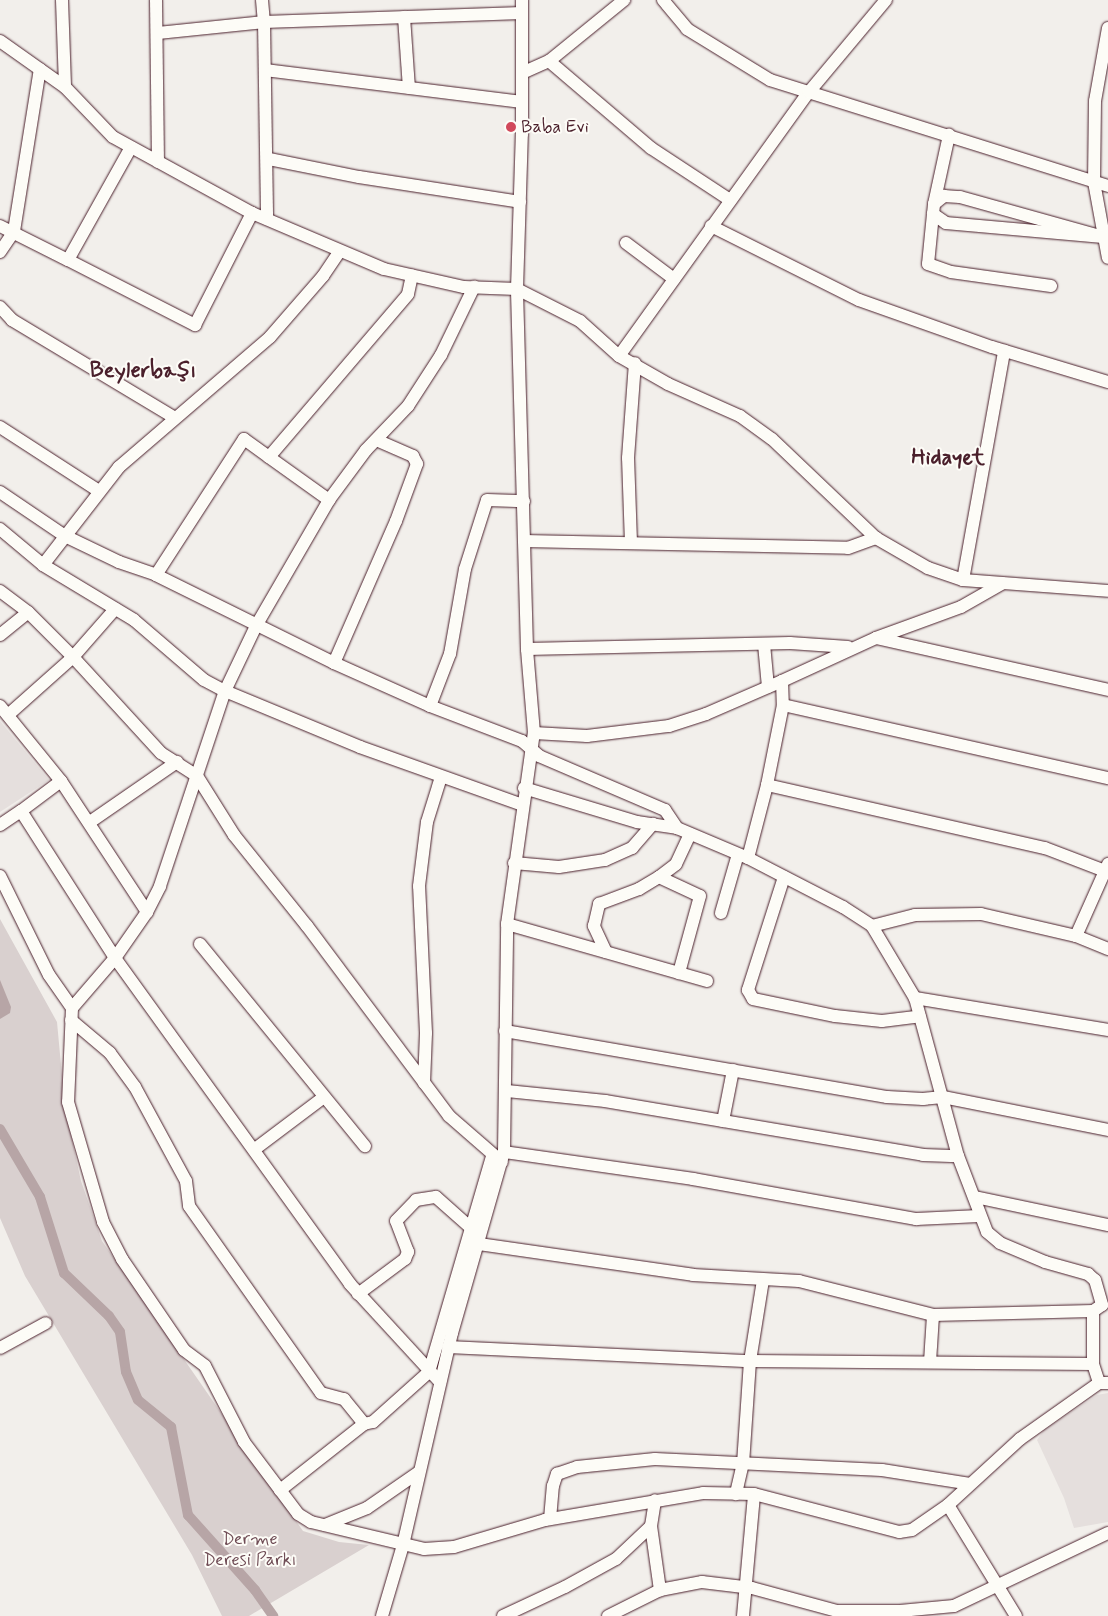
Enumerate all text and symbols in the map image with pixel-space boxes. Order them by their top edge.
place label: Baba Evi [521,116,589,138]
marker: Baba Evi [505,121,517,133]
district label: Beylerbaşı [90,359,196,385]
district label: Hidayet [911,446,985,472]
park label: Derme Deresi Parkı [204,1529,296,1572]

